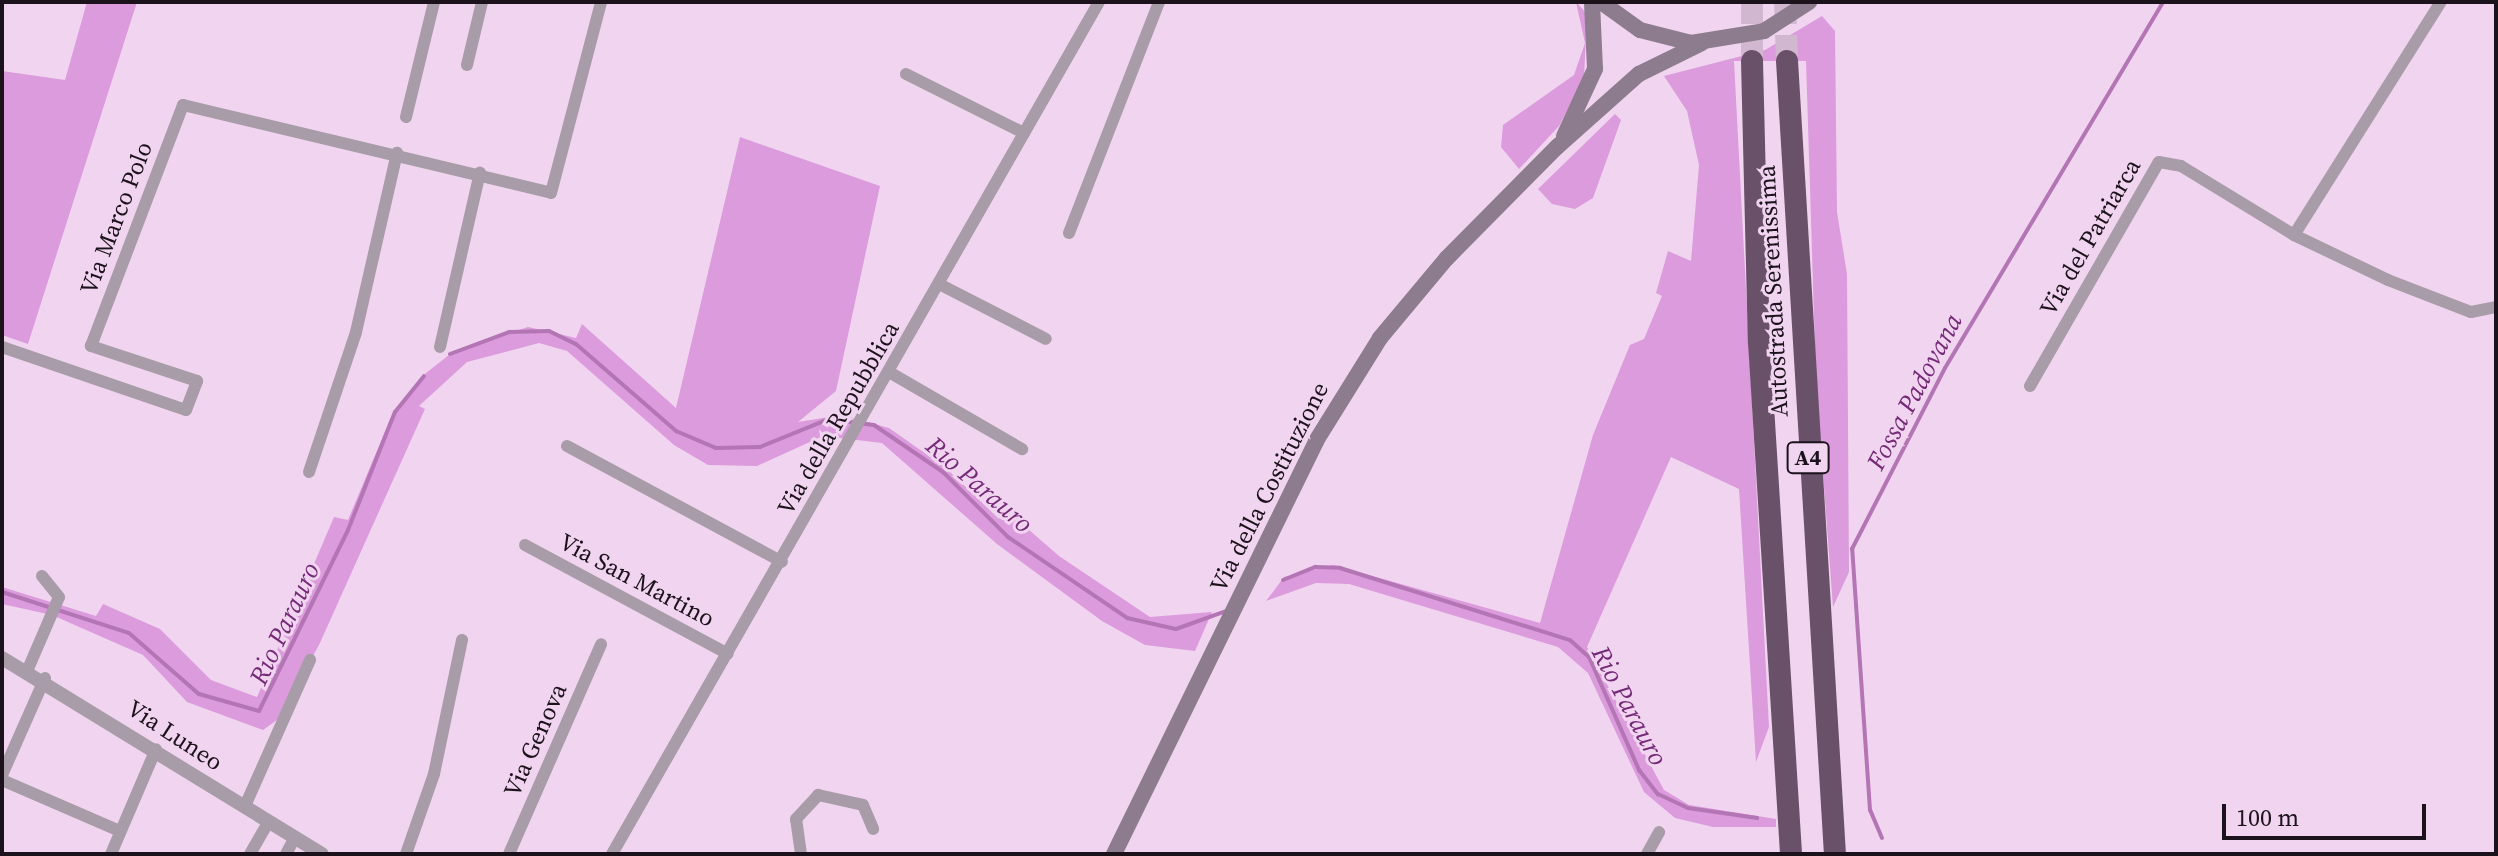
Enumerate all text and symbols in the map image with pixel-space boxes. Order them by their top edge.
street label: Via Marco Polo [74,138,158,298]
street label: Via del Patriarca [2033,154,2147,320]
street label: Autostrada Serenissima [1752,164,1794,418]
water label: Fossa Padovana [1861,308,1969,476]
street label: Via della Repubblica [771,316,905,520]
street label: Via della Costituzione [1204,377,1334,597]
water label: Rio Parauro [919,430,1039,540]
road number: A4 [1786,440,1830,476]
street label: Via San Martino [555,527,719,633]
water label: Rio Parauro [243,558,327,690]
water label: Rio Parauro [1584,641,1674,771]
street label: Via Genova [497,679,573,801]
street label: Via Luneo [122,693,228,777]
scale bar [2226,788,2430,838]
text: 100 m [2236,801,2299,834]

